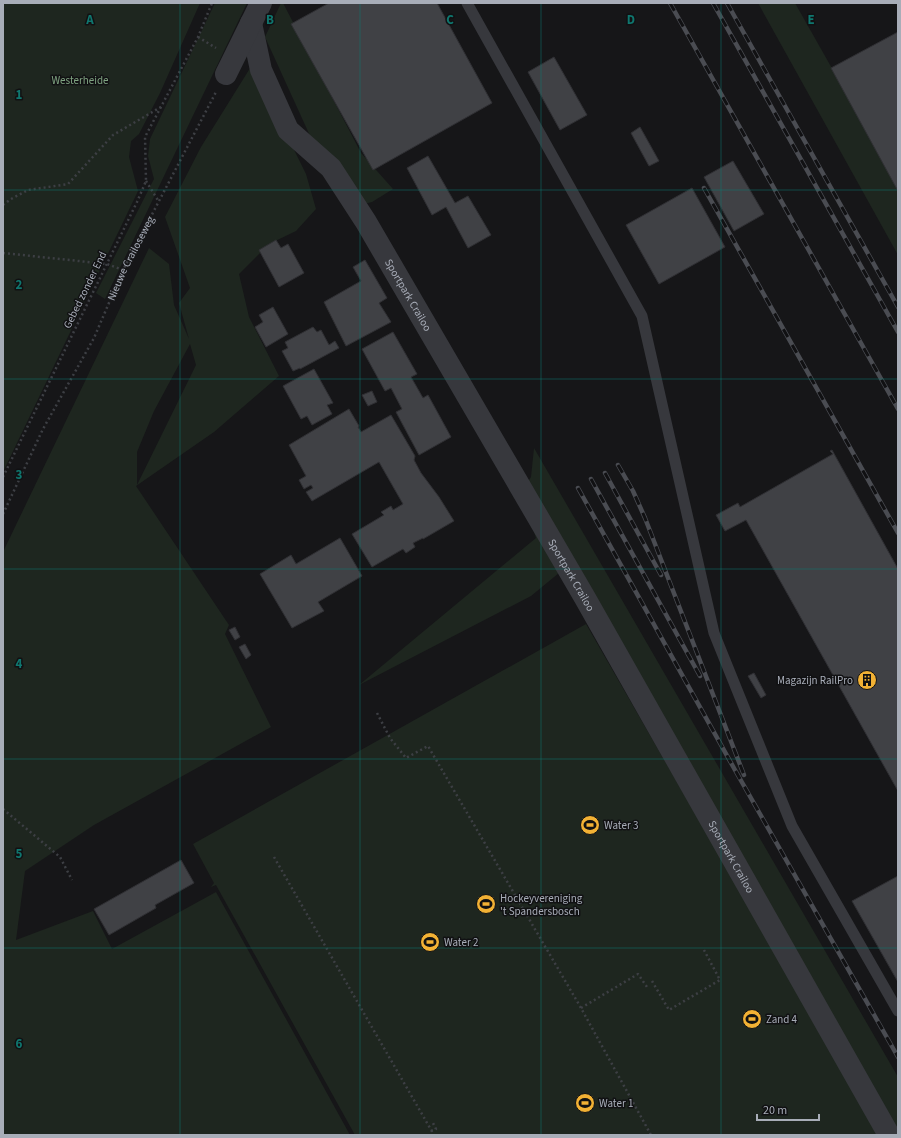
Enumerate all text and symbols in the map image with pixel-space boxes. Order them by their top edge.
text: A [85,11,94,29]
text: B [266,11,274,29]
text: C [446,11,454,29]
text: D [627,11,635,29]
text: E [807,11,815,29]
park label: Westerheide [51,73,109,88]
text: 1 [16,86,23,104]
street label: Nieuwe Crailoseweg [103,213,158,303]
street label: Gebed zonder End [60,249,110,331]
street label: Sportpark Crailoo [382,256,435,334]
text: 2 [16,276,23,294]
text: 3 [16,466,23,484]
street label: Sportpark Crailoo [545,536,598,614]
text: 4 [16,655,23,673]
building icon: Magazijn RailPro [856,669,878,691]
place label: Magazijn RailPro [777,673,853,688]
sports icon: Water 3 [579,814,601,836]
place label: Water 3 [604,818,638,833]
street label: Sportpark Crailoo [705,818,758,896]
text: 5 [16,845,23,863]
place label: Hockeyvereniging 't Spandersbosch [500,891,583,919]
sports icon: Hockeyvereniging 't Spandersbosch [475,893,497,915]
sports icon: Water 2 [419,931,441,953]
place label: Water 2 [444,935,478,950]
sports icon: Zand 4 [741,1008,763,1030]
place label: Zand 4 [766,1012,798,1027]
text: 6 [16,1035,23,1053]
sports icon: Water 1 [574,1092,596,1114]
place label: Water 1 [599,1096,633,1111]
scale bar [757,1096,819,1122]
text: 20 m [763,1102,787,1119]

